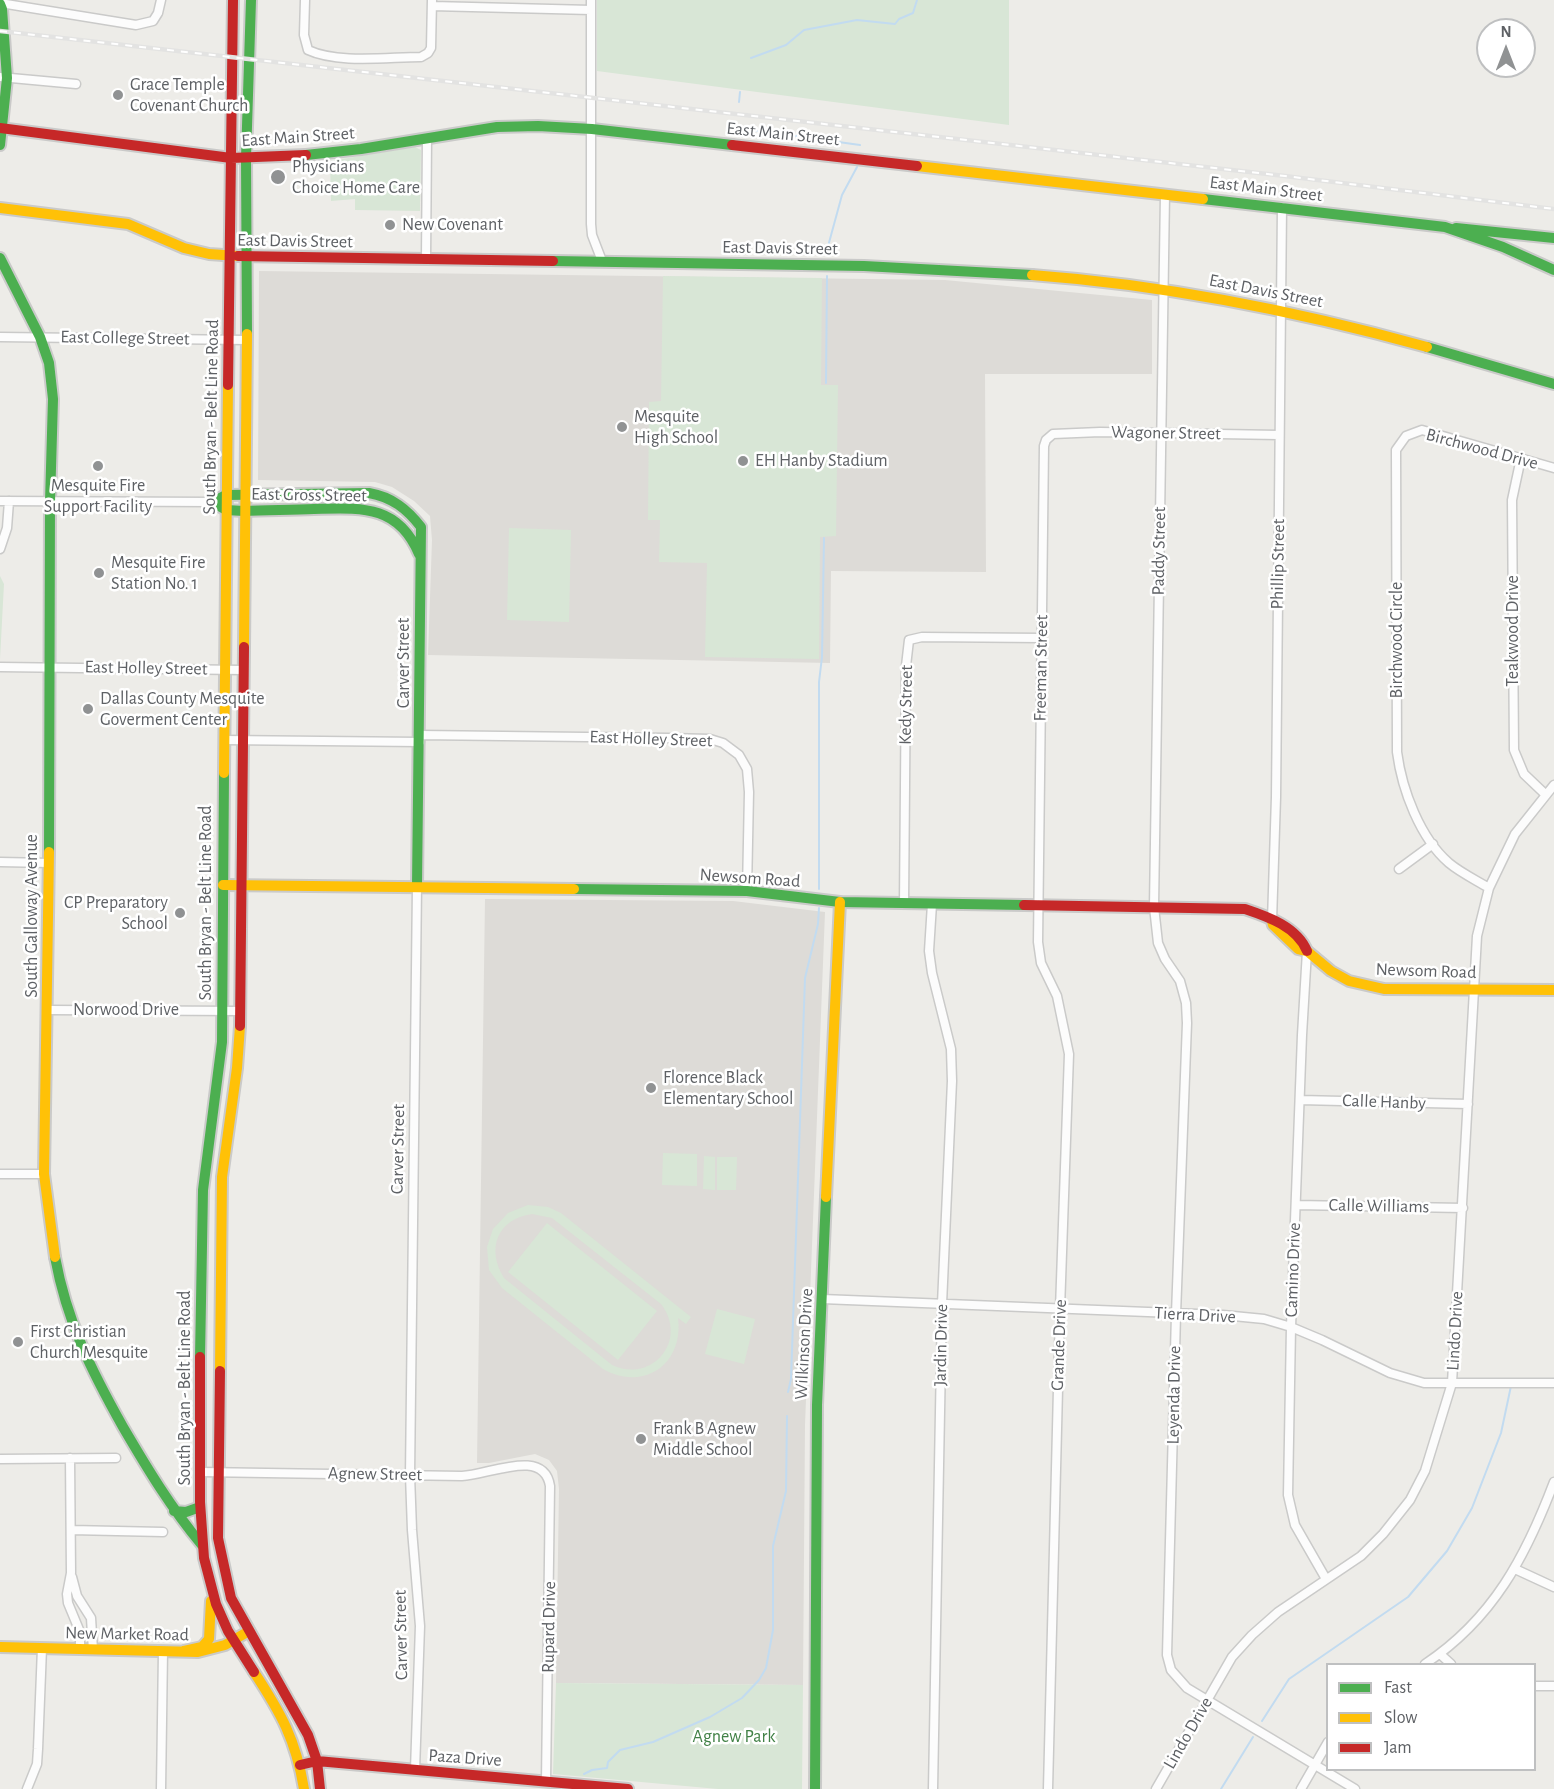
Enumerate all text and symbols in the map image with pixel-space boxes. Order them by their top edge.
north arrow [1476,18,1536,78]
text: N [1500,24,1512,40]
place label: Grace Temple Covenant Church [130,74,248,116]
marker: Grace Temple Covenant Church [111,88,125,102]
street label: East Main Street [726,117,840,151]
street label: East Main Street [241,122,355,152]
place label: Physicians Choice Home Care [292,156,420,198]
marker: Physicians Choice Home Care [269,168,287,186]
street label: East Main Street [1208,171,1324,207]
place label: New Covenant [402,214,503,236]
marker: New Covenant [383,218,397,232]
street label: East Davis Street [237,229,353,253]
street label: East Davis Street [722,236,838,260]
street label: East Davis Street [1207,269,1325,313]
street label: South Bryan - Belt Line Road [198,319,224,515]
street label: East College Street [60,326,190,350]
place label: Mesquite High School [634,406,718,448]
marker: Mesquite High School [615,420,629,434]
street label: Wagoner Street [1111,421,1221,445]
street label: Birchwood Drive [1424,424,1540,474]
place label: EH Hanby Stadium [755,450,888,472]
marker: EH Hanby Stadium [736,454,750,468]
marker: Mesquite Fire Support Facility [91,459,105,473]
place label: Mesquite Fire Support Facility [44,475,152,518]
street label: East Gross Street [251,483,367,507]
street label: Paddy Street [1147,506,1171,596]
street label: Phillip Street [1266,518,1290,610]
place label: Mesquite Fire Station No. 1 [111,552,206,594]
marker: Mesquite Fire Station No. 1 [92,566,106,580]
street label: Teakwood Drive [1502,575,1524,687]
street label: Birchwood Circle [1386,582,1408,698]
street label: Freeman Street [1029,614,1053,722]
street label: Carver Street [393,618,415,708]
street label: East Holley Street [84,656,208,680]
street label: Kedy Street [895,665,917,745]
place label: Dallas County Mesquite Goverment Center [100,688,265,730]
marker: Dallas County Mesquite Goverment Center [81,702,95,716]
street label: East Holley Street [589,726,713,752]
street label: South Bryan - Belt Line Road [195,805,217,1001]
street label: South Galloway Avenue [21,834,43,998]
street label: Newsom Road [699,864,801,892]
place label: CP Preparatory School [64,892,168,934]
marker: CP Preparatory School [173,906,187,920]
street label: Newsom Road [1375,958,1477,984]
street label: Norwood Drive [73,999,179,1021]
place label: Florence Black Elementary School [663,1067,793,1110]
marker: Florence Black Elementary School [644,1081,658,1095]
street label: Calle Hanby [1342,1090,1426,1114]
street label: Carver Street [386,1104,410,1194]
street label: Calle Williams [1328,1194,1430,1218]
street label: Camino Drive [1281,1222,1305,1318]
street label: Wilkinson Drive [790,1288,818,1400]
street label: South Bryan - Belt Line Road [174,1290,196,1486]
street label: Lindo Drive [1442,1291,1468,1371]
street label: Grande Drive [1047,1299,1071,1391]
street label: Tierra Drive [1154,1302,1236,1328]
street label: Jardin Drive [929,1304,953,1386]
place label: First Christian Church Mesquite [30,1321,148,1364]
marker: First Christian Church Mesquite [11,1335,25,1349]
street label: Leyenda Drive [1162,1346,1186,1444]
place label: Frank B Agnew Middle School [653,1418,756,1460]
marker: Frank B Agnew Middle School [634,1432,648,1446]
street label: Agnew Street [328,1462,422,1486]
street label: Rupard Drive [537,1581,561,1673]
street label: Carver Street [389,1590,413,1680]
street label: New Market Road [65,1622,189,1646]
legend [1326,1663,1536,1771]
text: Fast [1384,1679,1412,1697]
street label: Lindo Drive [1159,1693,1217,1773]
text: Slow [1384,1709,1417,1727]
park label: Agnew Park [693,1726,775,1748]
text: Jam [1384,1739,1412,1757]
street label: Paza Drive [428,1745,502,1771]

